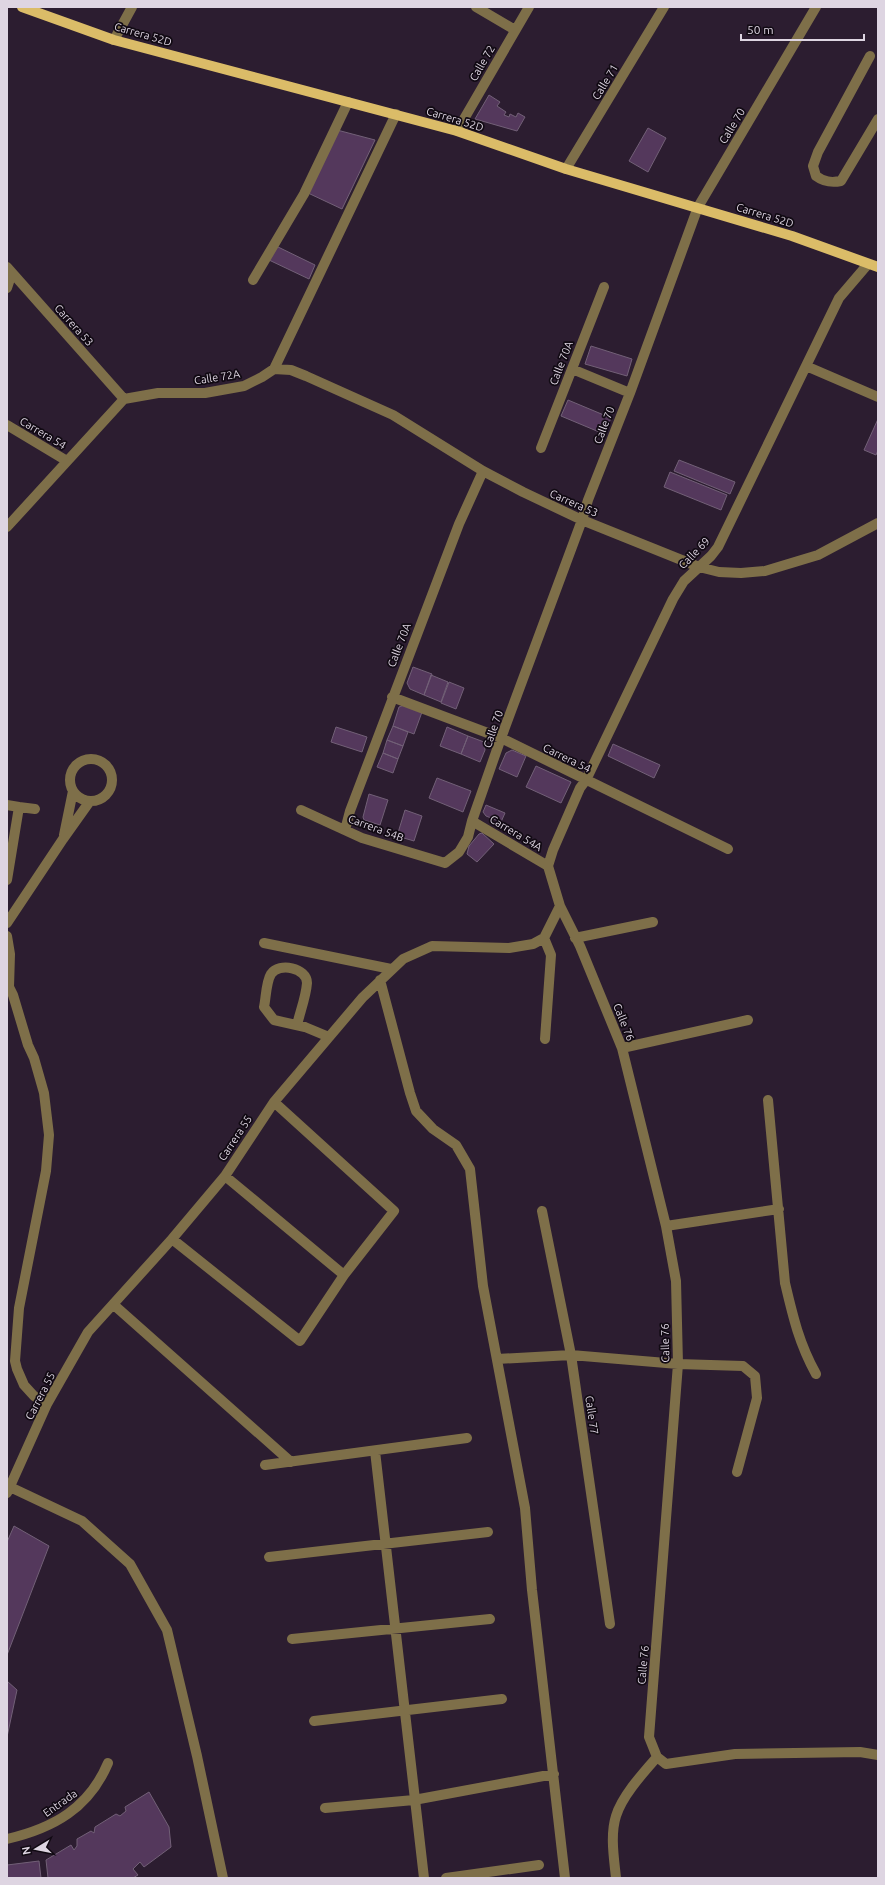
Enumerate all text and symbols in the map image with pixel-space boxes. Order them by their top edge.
scale bar [741,16,864,42]
street label: Carrera 52D [113,20,173,48]
text: 50 m [747,23,774,36]
street label: Calle 72 [467,43,497,83]
street label: Calle 71 [590,62,620,102]
street label: Carrera 52D [425,105,485,133]
street label: Calle 70 [717,106,747,146]
street label: Carrera 52D [735,201,795,229]
street label: Carrera 53 [52,302,96,348]
street label: Calle 70A [547,338,575,387]
street label: Calle 72A [193,367,242,387]
street label: Calle 70 [591,405,617,445]
street label: Carrera 54 [18,415,68,451]
street label: Carrera 53 [548,487,600,519]
street label: Calle 69 [676,535,712,571]
street label: Calle 70A [385,620,413,669]
street label: Calle 70 [481,709,505,749]
street label: Carrera 54 [541,741,593,775]
street label: Carrera 54B [346,812,406,844]
street label: Carrera 54A [488,813,545,854]
street label: Calle 76 [611,1002,637,1042]
street label: Carrera 55 [216,1113,254,1163]
street label: Calle 76 [659,1323,671,1363]
street label: Carrera 55 [23,1370,57,1422]
street label: Calle 77 [583,1395,601,1435]
street label: Calle 76 [635,1645,651,1685]
street label: Entrada [41,1787,79,1819]
north arrow [16,1829,56,1869]
text: N [20,1846,33,1856]

